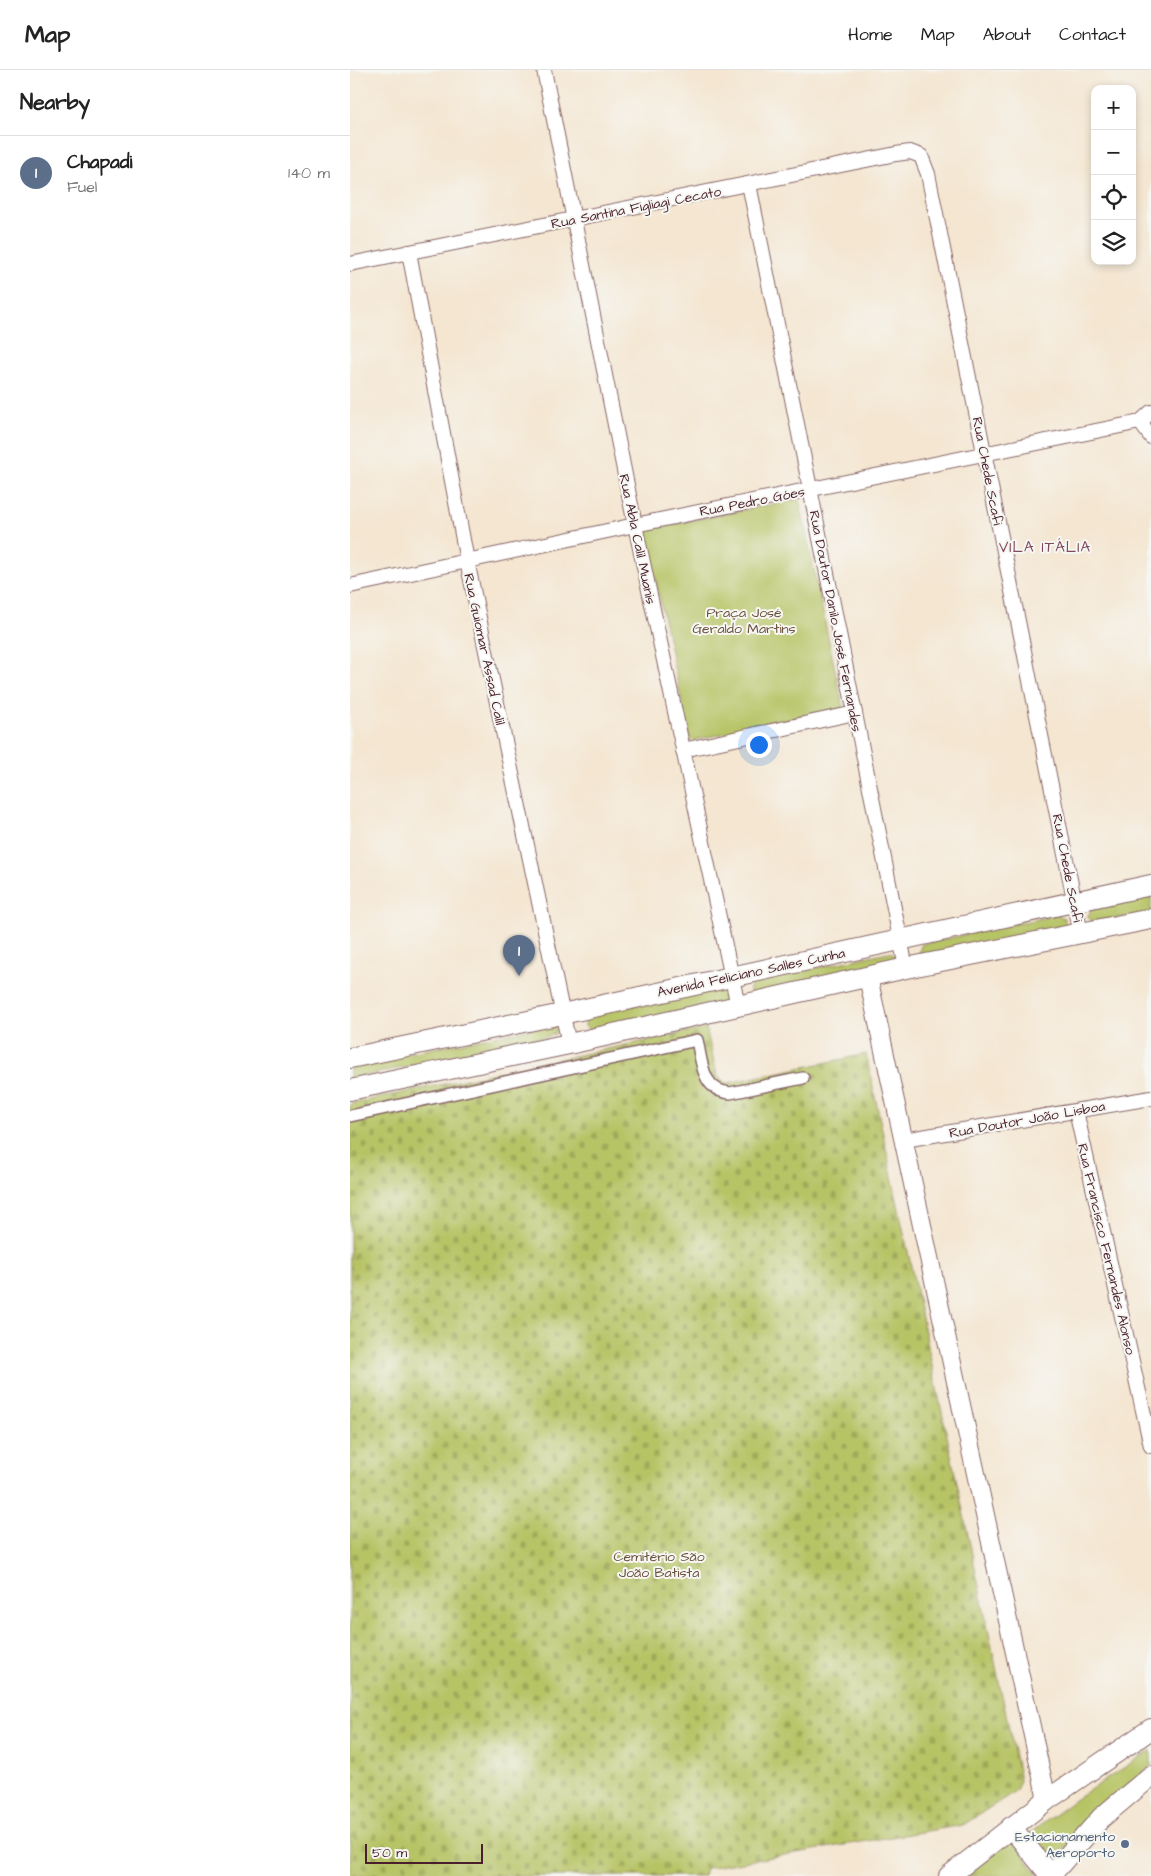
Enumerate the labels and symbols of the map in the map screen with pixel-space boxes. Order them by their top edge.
street label: Rua Santina Figliagi Cecato [549,182,723,234]
street label: Rua Chede Scafi [967,415,1007,527]
street label: Rua Abla Calil Muanis [613,472,661,606]
street label: Rua Pedro Góes [698,482,807,522]
street label: Rua Doutor Danilo José Fernandes [804,509,866,734]
district label: VILA ITÁLIA [999,537,1091,558]
street label: Rua Guiomar Assad Calil [458,572,510,727]
park label: Praça José Geraldo Martins [692,603,796,639]
your location [746,732,772,758]
street label: Rua Chede Scafi [1047,812,1087,924]
pin: 1 [503,935,535,976]
street label: Avenida Feliciano Salles Cunha [655,943,847,1003]
street label: Rua Doutor João Lisboa [947,1096,1107,1144]
street label: Rua Francisco Fernandes Alonso [1072,1142,1140,1357]
park label: Cemitério São João Batista [613,1547,705,1583]
place label: Estacionamento Aeroporto [1015,1827,1115,1863]
marker: Estacionamento Aeroporto [1119,1838,1131,1850]
scale bar [365,1841,482,1864]

